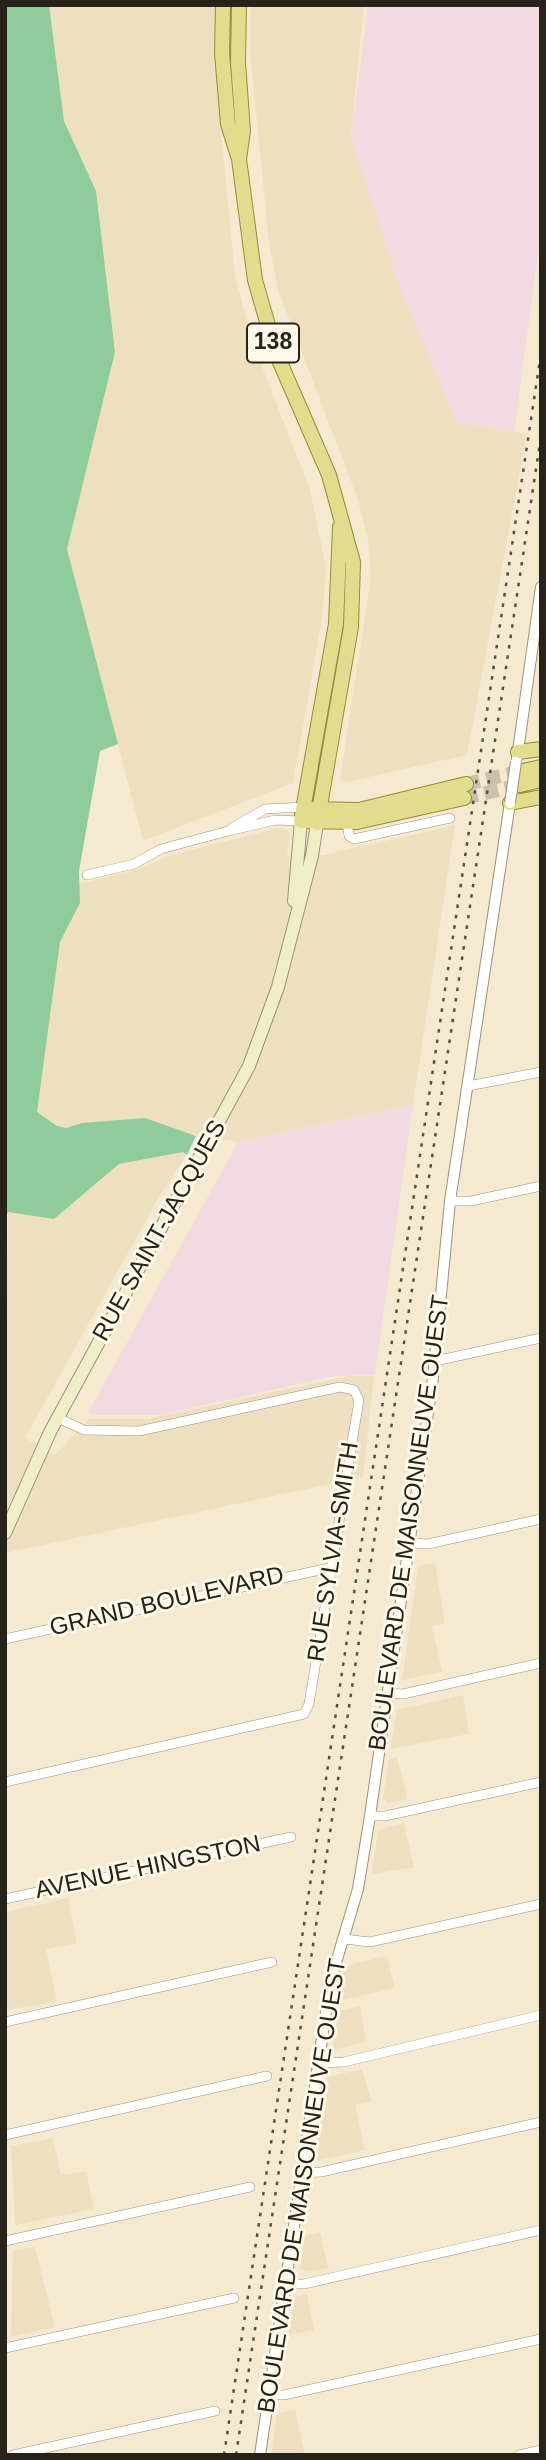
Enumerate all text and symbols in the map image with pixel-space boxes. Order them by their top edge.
road number: 138 [247,324,299,362]
street label: RUE SAINT-JACQUES [87,1116,233,1346]
street label: BOULEVARD DE MAISONNEUVE OUEST [364,1293,456,1753]
street label: RUE SYLVIA-SMITH [302,1440,366,1664]
street label: GRAND BOULEVARD [47,1561,287,1643]
street label: AVENUE HINGSTON [33,1830,263,1906]
street label: BOULEVARD DE MAISONNEUVE OUEST [253,1957,353,2415]

